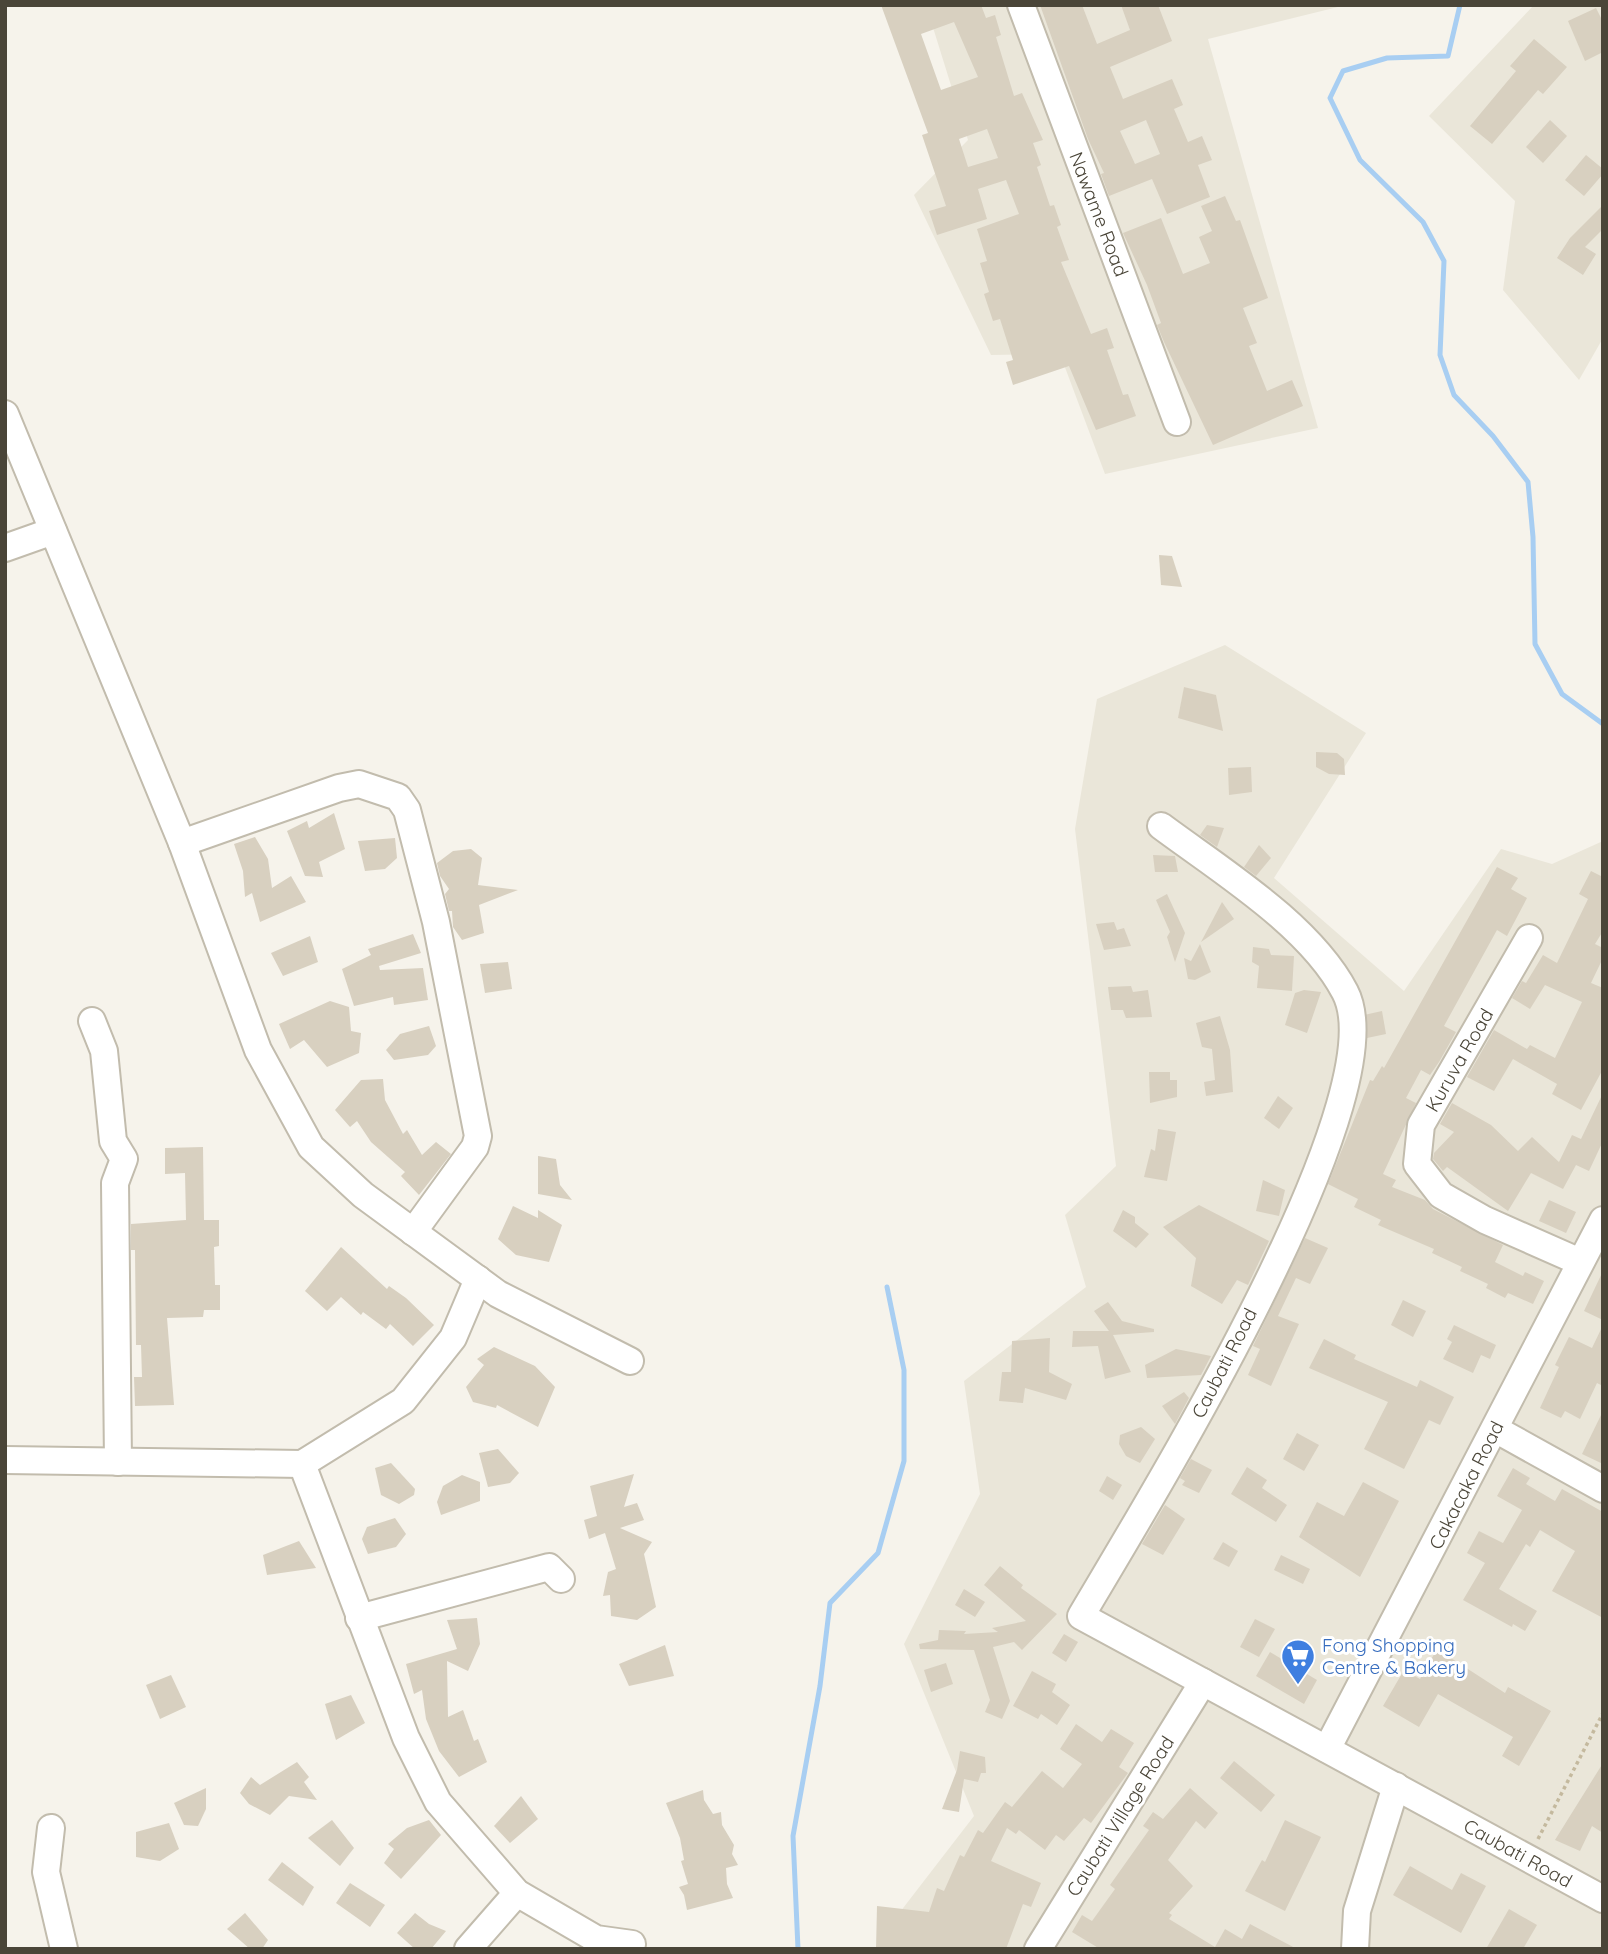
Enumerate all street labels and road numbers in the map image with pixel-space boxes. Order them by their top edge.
street label: Nawame Road [1064,148,1134,280]
street label: Kuruva Road [1420,1004,1498,1116]
street label: Caubati Road [1186,1304,1262,1422]
street label: Cakacaka Road [1423,1417,1509,1553]
street label: Caubati Village Road [1061,1731,1179,1901]
street label: Caubati Road [1460,1813,1576,1893]

